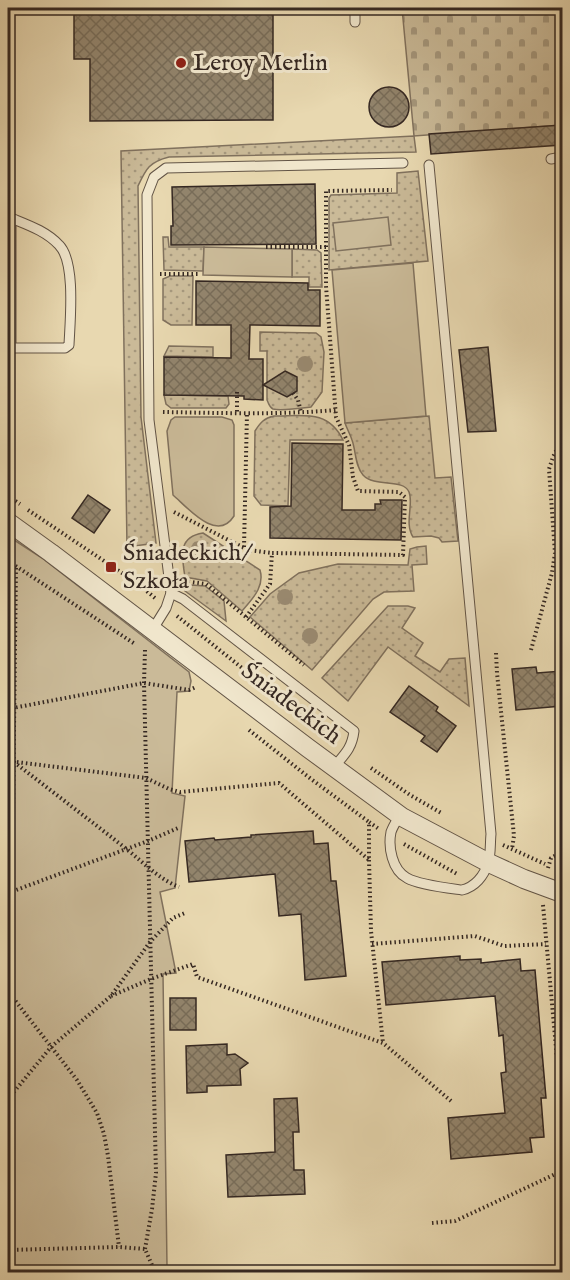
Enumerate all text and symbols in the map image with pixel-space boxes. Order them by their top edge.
place label: Leroy Merlin [193,48,328,79]
marker: Leroy Merlin [174,56,188,70]
place label: Śniadeckich/ Szkoła [123,538,253,597]
marker: Śniadeckich/ Szkoła [104,560,118,574]
street label: Śniadeckich [234,656,348,752]

